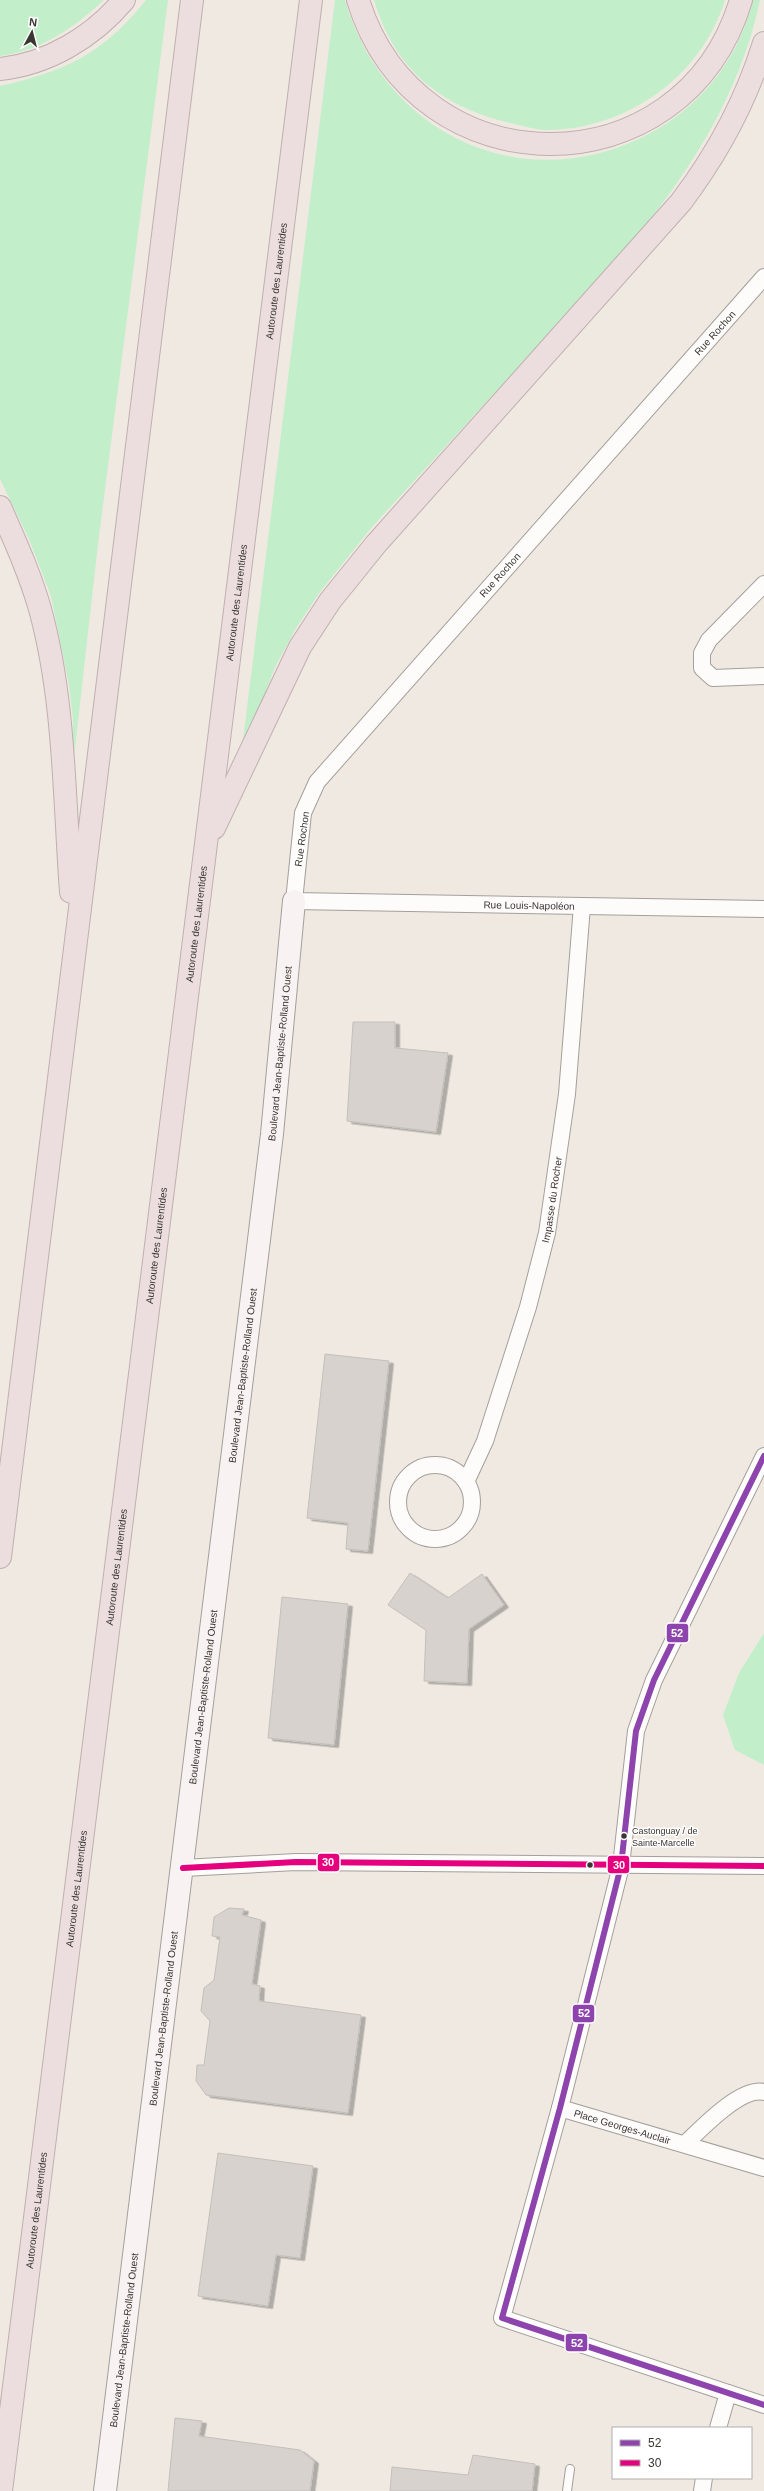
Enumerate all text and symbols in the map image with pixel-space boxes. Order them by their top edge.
north arrow [12,12,52,52]
text: N [29,16,38,29]
street label: Autoroute des Laurentides [263,222,289,340]
street label: Rue Rochon [692,309,738,357]
street label: Autoroute des Laurentides [223,544,249,661]
street label: Rue Rochon [477,551,523,599]
street label: Rue Rochon [293,811,311,867]
street label: Autoroute des Laurentides [183,865,209,983]
street label: Rue Louis-Napoléon [483,899,575,911]
street label: Boulevard Jean-Baptiste-Rolland Ouest [266,965,293,1142]
street label: Impasse du Rocher [539,1155,564,1244]
street label: Autoroute des Laurentides [143,1187,169,1305]
street label: Boulevard Jean-Baptiste-Rolland Ouest [226,1287,259,1463]
street label: Autoroute des Laurentides [103,1508,129,1626]
street label: Boulevard Jean-Baptiste-Rolland Ouest [187,1609,219,1785]
line badge: 52 [666,1623,689,1643]
text: 52 [671,1627,683,1639]
place label: Castonguay / de Sainte-Marcelle [632,1826,698,1848]
street label: Autoroute des Laurentides [63,1830,89,1948]
marker: Castonguay / de Sainte-Marcelle [619,1831,629,1841]
line badge: 30 [317,1853,340,1872]
line badge: 30 [607,1855,630,1874]
text: 30 [322,1856,334,1868]
text: 30 [613,1859,625,1871]
unlabelled marker [585,1860,595,1870]
street label: Boulevard Jean-Baptiste-Rolland Ouest [147,1930,179,2106]
line badge: 52 [572,2004,595,2023]
text: 52 [578,2007,590,2019]
street label: Place Georges-Auclair [573,2107,673,2146]
street label: Autoroute des Laurentides [23,2151,49,2269]
street label: Boulevard Jean-Baptiste-Rolland Ouest [107,2252,140,2428]
line badge: 52 [565,2333,588,2352]
text: 52 [571,2337,583,2349]
legend [612,2427,752,2479]
text: 52 [648,2436,662,2450]
text: 30 [648,2456,662,2470]

